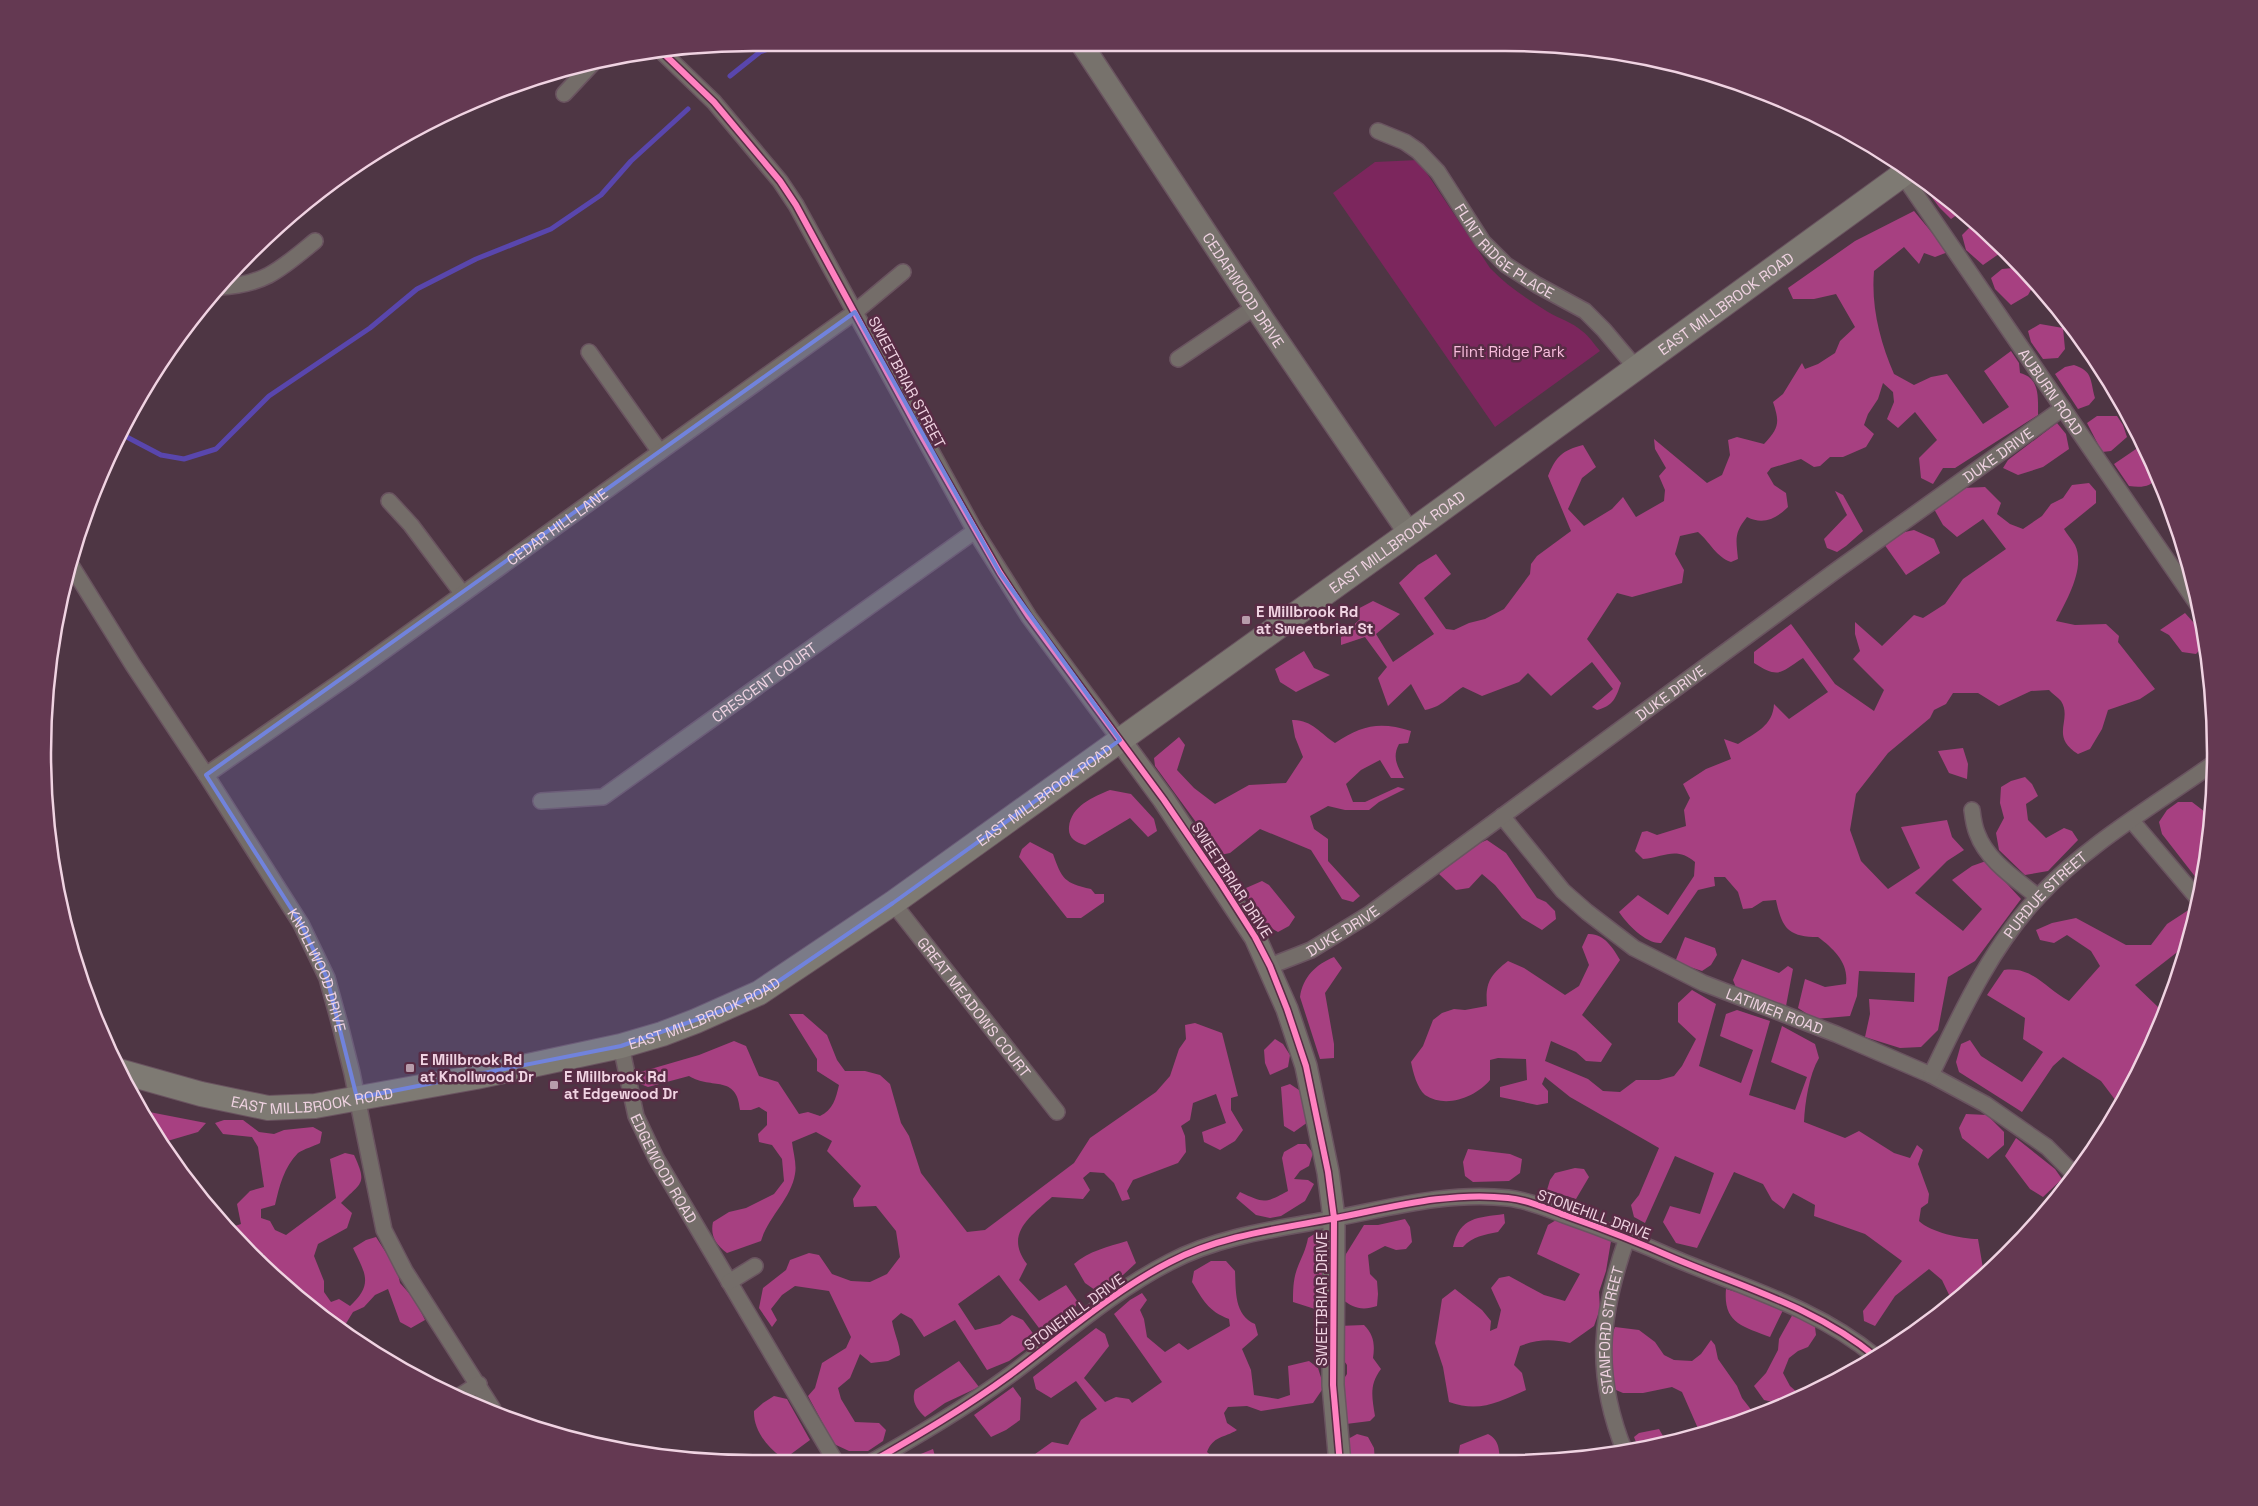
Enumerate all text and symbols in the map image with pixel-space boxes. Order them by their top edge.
street label: FLINT RIDGE PLACE [1451,200,1558,302]
street label: CEDARWOOD DRIVE [1199,229,1289,351]
street label: EAST MILLBROOK ROAD [1654,248,1797,359]
street label: SWEETBRIAR STREET [864,313,950,451]
park label: Flint Ridge Park [1453,342,1565,361]
street label: AUBURN ROAD [2015,345,2088,439]
street label: DUKE DRIVE [1959,423,2037,486]
street label: CEDAR HILL LANE [502,484,611,569]
street label: EAST MILLBROOK ROAD [1325,486,1469,597]
place label: E Millbrook Rd at Sweetbriar St [1256,602,1374,638]
marker: E Millbrook Rd at Sweetbriar St [1240,614,1252,626]
street label: CRESCENT COURT [708,638,820,726]
street label: DUKE DRIVE [1631,661,1709,725]
street label: EAST MILLBROOK ROAD [972,739,1116,850]
street label: SWEETBRIAR DRIVE [1187,818,1277,942]
street label: PURDUE STREET [1999,847,2091,942]
street label: DUKE DRIVE [1302,901,1383,960]
street label: KNOLLWOOD DRIVE [284,904,351,1034]
street label: GREAT MEADOWS COURT [914,933,1036,1081]
street label: EAST MILLBROOK ROAD [626,972,783,1053]
street label: LATIMER ROAD [1723,983,1826,1038]
place label: E Millbrook Rd at Knollwood Dr [420,1050,534,1086]
marker: E Millbrook Rd at Knollwood Dr [404,1062,416,1074]
place label: E Millbrook Rd at Edgewood Dr [564,1067,678,1103]
marker: E Millbrook Rd at Edgewood Dr [548,1079,560,1091]
street label: EAST MILLBROOK ROAD [230,1083,394,1118]
street label: EDGEWOOD ROAD [627,1110,702,1227]
street label: STONEHILL DRIVE [1535,1185,1653,1243]
street label: SWEETBRIAR DRIVE [1312,1232,1331,1366]
street label: STANFORD STREET [1594,1264,1627,1396]
street label: STONEHILL DRIVE [1020,1269,1128,1355]

